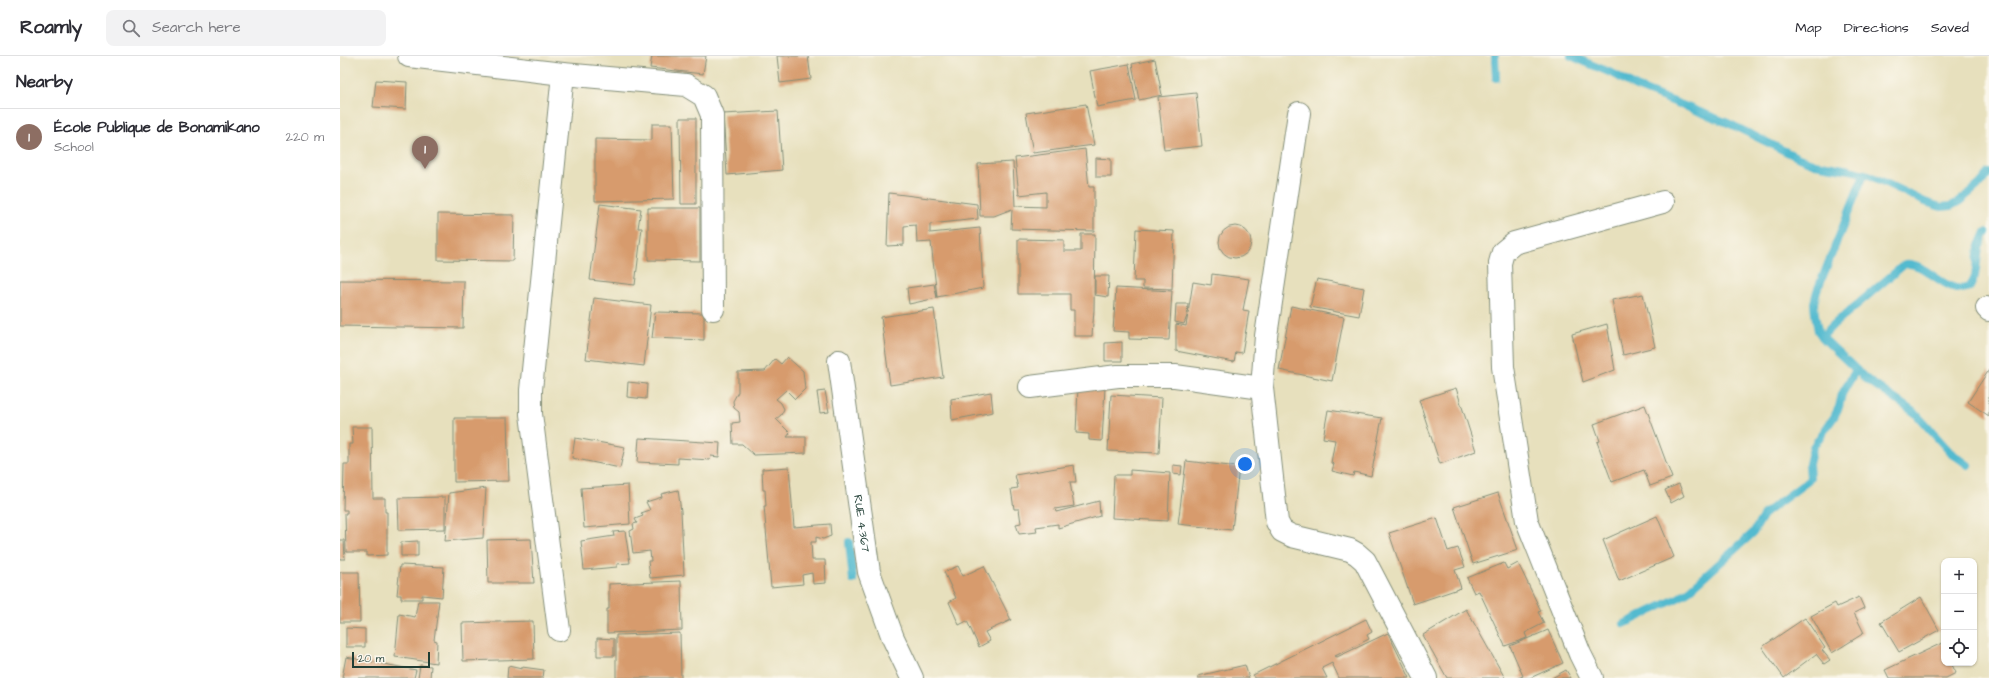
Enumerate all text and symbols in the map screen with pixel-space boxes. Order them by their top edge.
search box [106,10,386,46]
text: Roamly [20,14,82,41]
icon: search [120,17,142,39]
text: Search here [152,17,241,38]
text: Map [1795,18,1822,38]
text: Directions [1844,18,1909,38]
text: Saved [1931,18,1969,38]
text: Nearby [16,70,73,94]
text: École Publique de Bonamikano [54,117,260,138]
text: 1 [28,128,30,146]
text: 220 m [286,128,324,146]
pin: 1 [412,136,438,169]
text: School [54,138,94,156]
your location [1235,454,1255,474]
street label: RUE 4.367 [849,493,874,554]
map controls [1941,558,1977,666]
button: + [1941,558,1977,594]
button: − [1941,594,1977,630]
button: locate [1941,630,1977,666]
scale bar [352,650,430,669]
text: 20 m [358,651,384,666]

